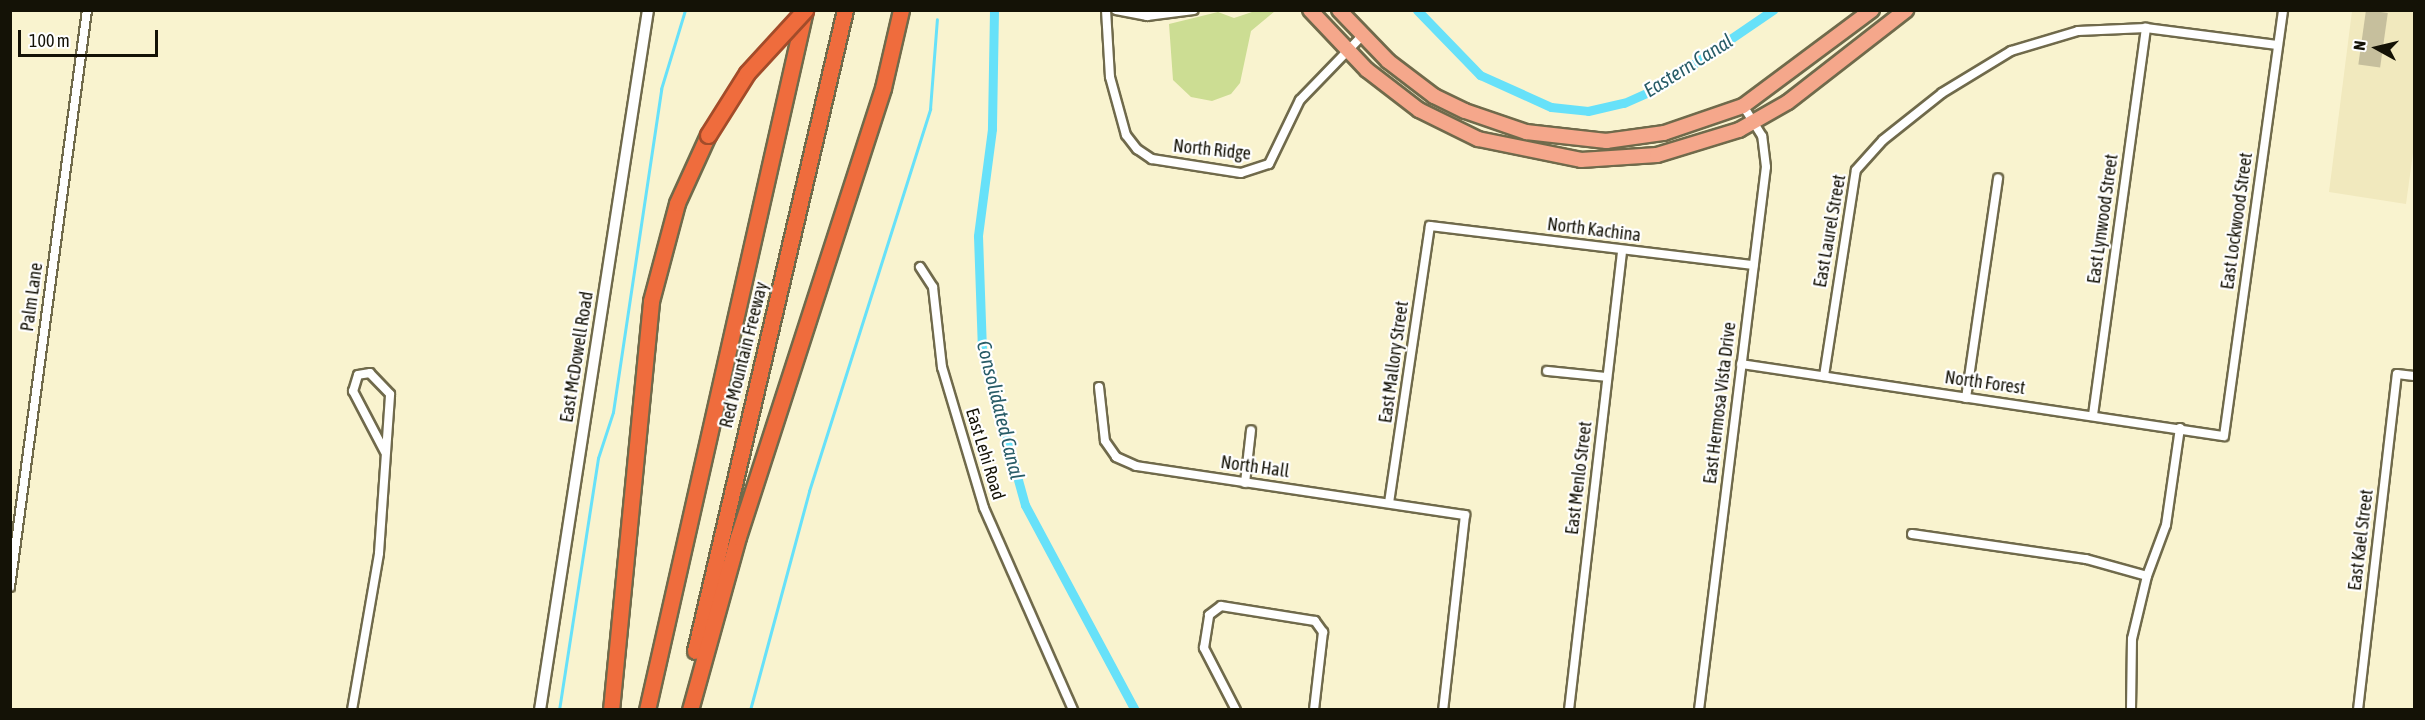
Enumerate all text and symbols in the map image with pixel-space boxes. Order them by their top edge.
scale bar [21,18,160,56]
north arrow [2347,18,2407,78]
water label: Eastern Canal [1639,28,1737,102]
text: 100 m [29,30,70,51]
text: N [2350,40,2369,51]
street label: North Ridge [1172,135,1252,165]
street label: East Lockwood Street [2217,151,2257,291]
street label: East Lynwood Street [2083,153,2123,285]
street label: East Laurel Street [1809,173,1851,289]
street label: North Kachina [1546,214,1642,246]
street label: Palm Lane [16,261,48,333]
street label: Red Mountain Freeway [715,280,773,430]
street label: East McDowell Road [556,290,598,424]
street label: East Mallory Street [1375,300,1413,424]
street label: East Hermosa Vista Drive [1699,321,1741,485]
water label: Consolidated Canal [972,338,1030,482]
street label: North Forest [1943,367,2027,399]
street label: East Lehi Road [961,405,1009,503]
street label: East Menlo Street [1561,420,1597,536]
street label: North Hall [1219,452,1291,482]
street label: East Kael Street [2344,488,2378,592]

